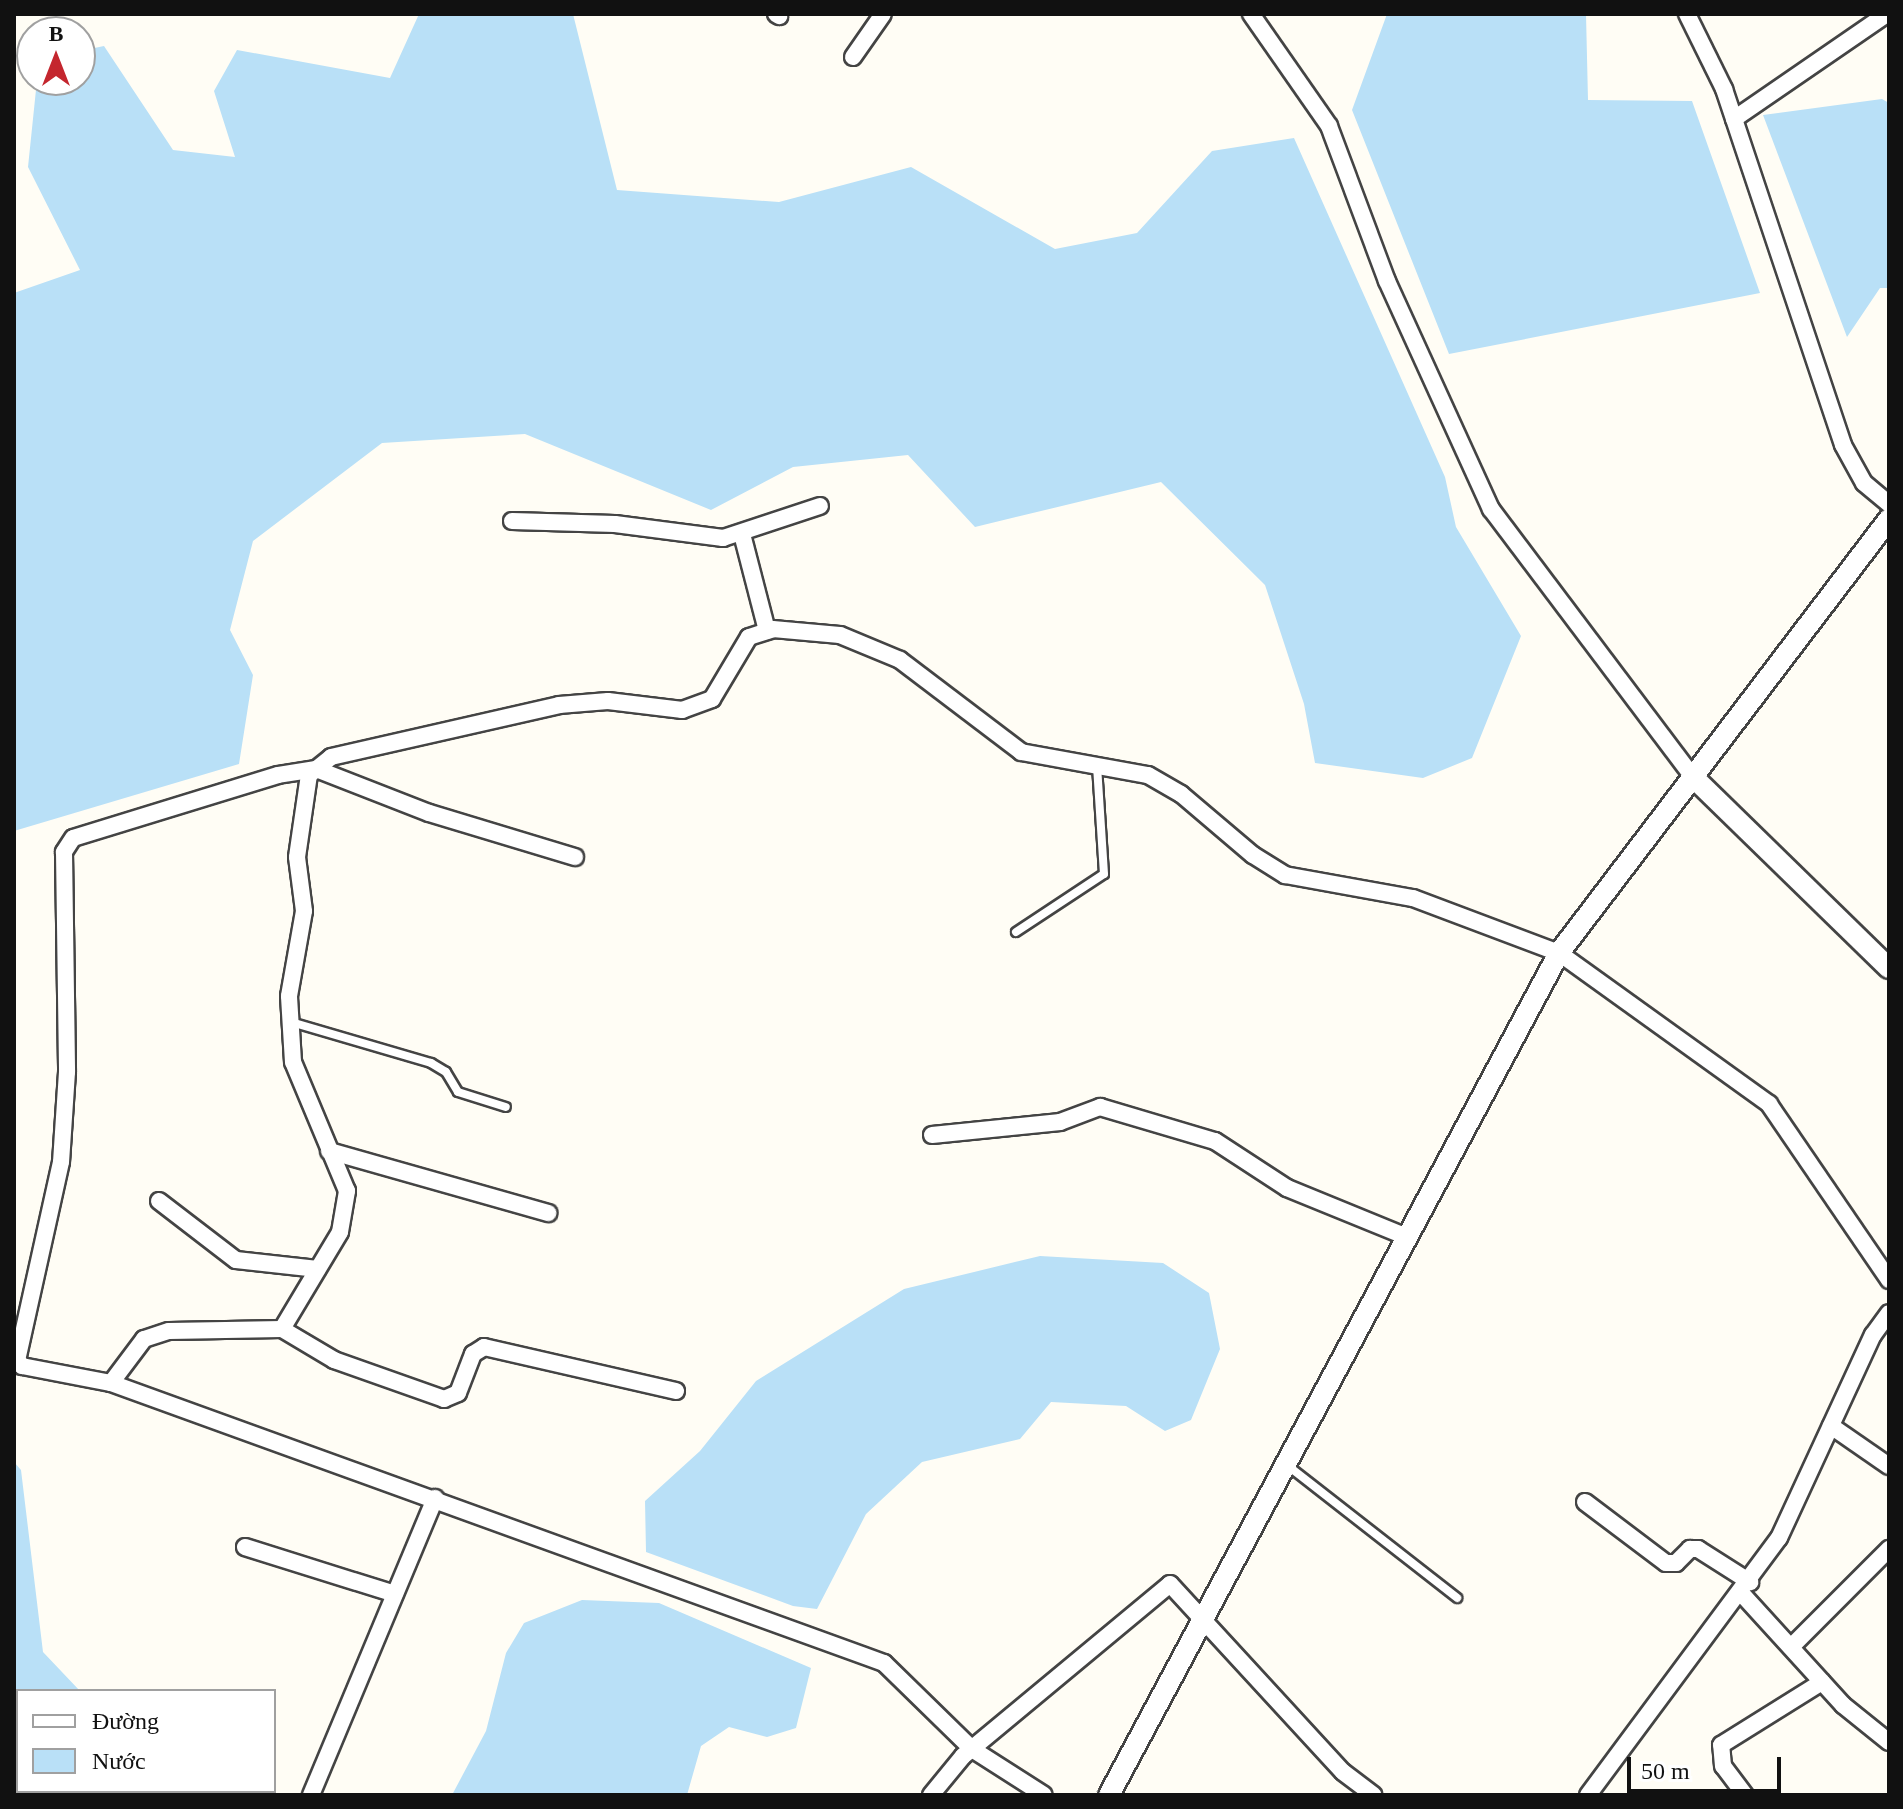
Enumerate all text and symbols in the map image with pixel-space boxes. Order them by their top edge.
north arrow [16,16,96,96]
text: B [49,21,63,46]
legend [16,1689,276,1793]
text: Đường [92,1708,159,1734]
scale bar [1631,1741,1785,1791]
text: Nước [92,1748,146,1774]
text: 50 m [1641,1758,1690,1784]

